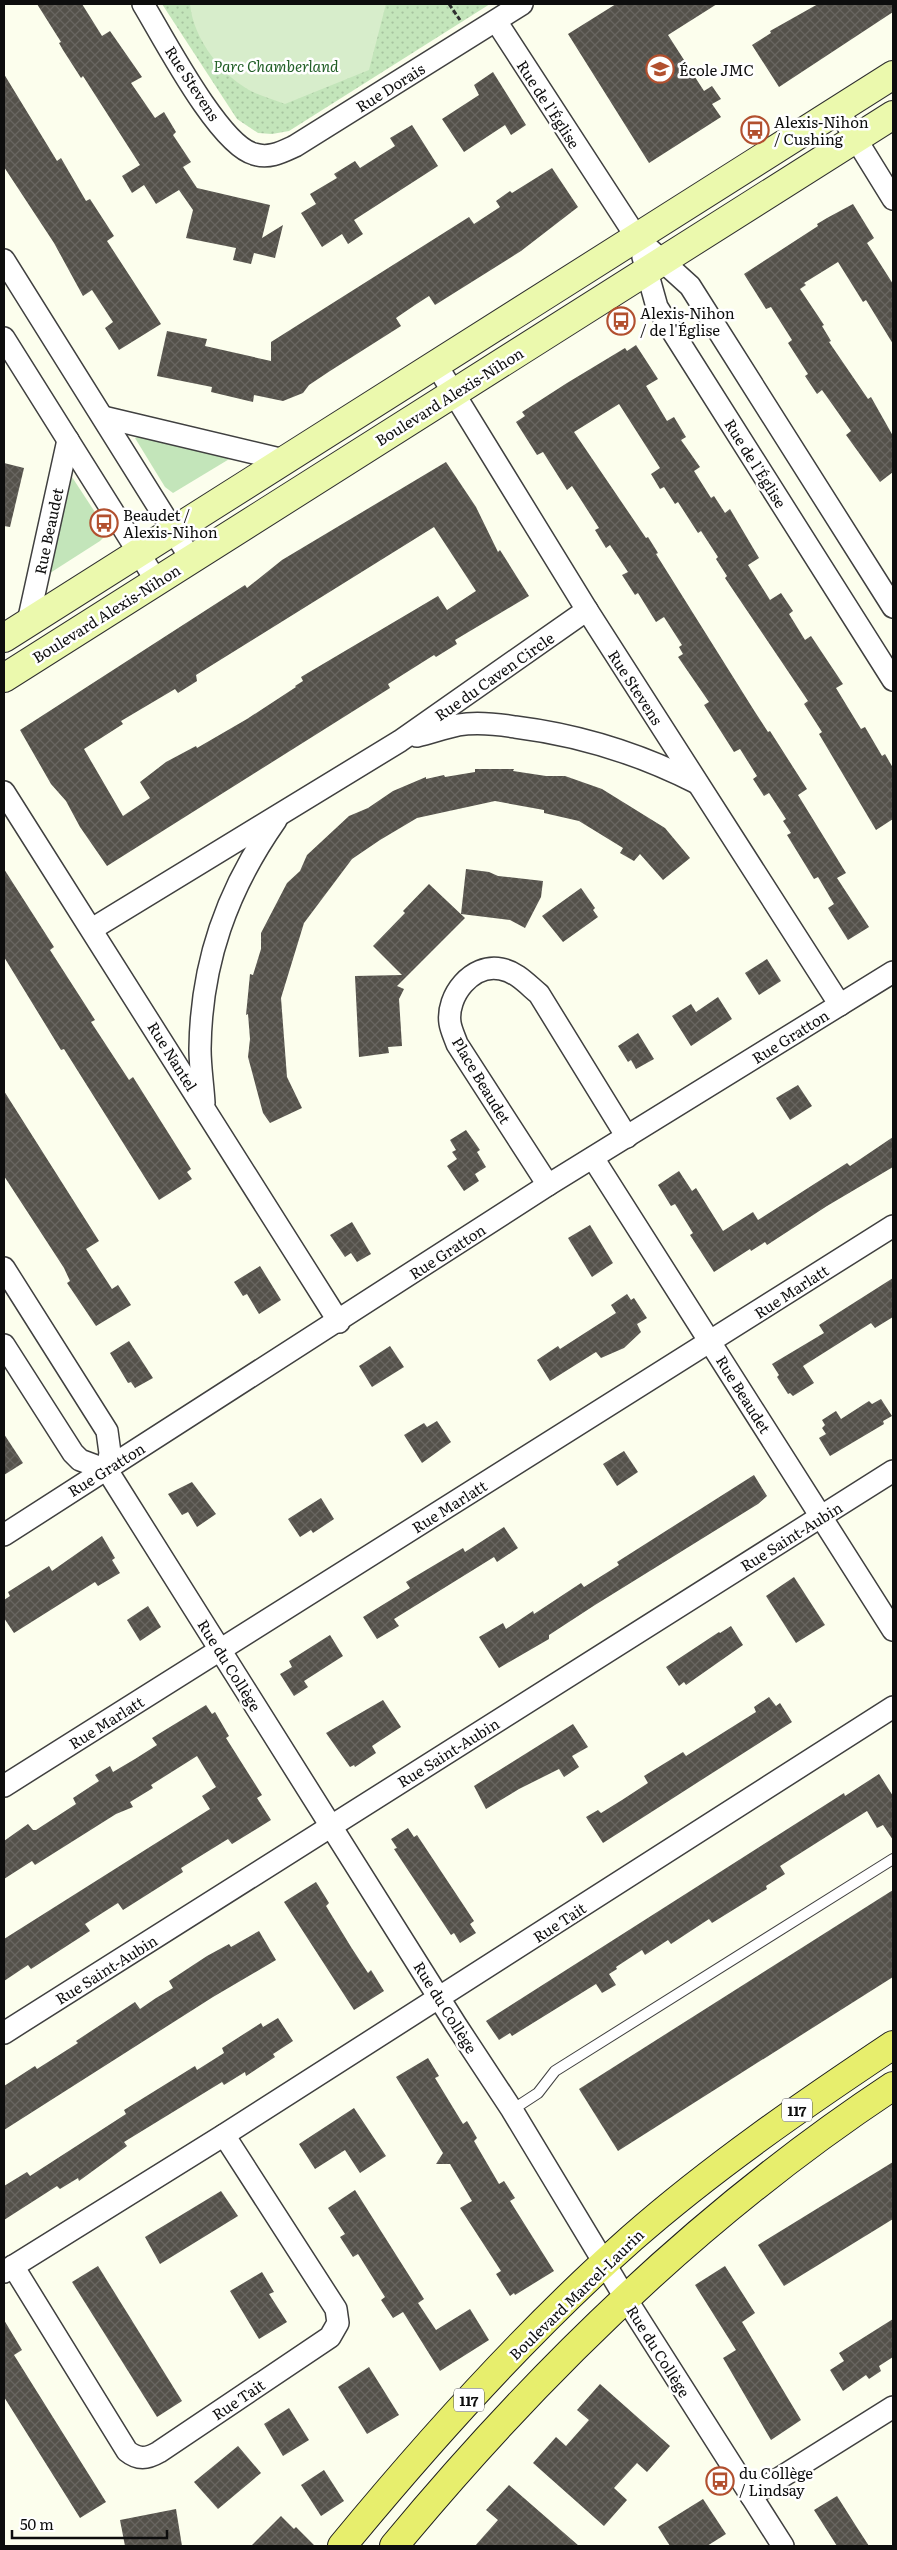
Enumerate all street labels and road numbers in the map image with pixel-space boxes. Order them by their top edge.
street label: Rue Stevens [160,41,226,125]
street label: Rue de l'Église [512,55,586,153]
street label: Rue Dorais [351,57,429,117]
street label: Boulevard Alexis-Nihon [370,341,528,451]
street label: Rue de l'Église [719,414,793,512]
street label: Rue Beaudet [28,486,68,576]
street label: Boulevard Alexis-Nihon [27,558,185,668]
street label: Rue du Caven Circle [430,626,559,726]
street label: Rue Stevens [603,645,669,729]
street label: Rue Gratton [747,1003,833,1069]
street label: Rue Nantel [143,1017,203,1095]
street label: Place Beaudet [447,1032,517,1128]
street label: Rue Gratton [404,1218,490,1284]
street label: Rue Marlatt [749,1258,833,1324]
street label: Rue Beaudet [711,1351,777,1437]
street label: Rue Gratton [63,1436,149,1502]
street label: Rue Marlatt [407,1474,491,1538]
street label: Rue Saint-Aubin [736,1495,847,1577]
street label: Rue du Collège [193,1615,268,1716]
street label: Rue Marlatt [64,1690,148,1754]
street label: Rue Saint-Aubin [393,1711,504,1793]
street label: Rue Tait [528,1896,590,1948]
street label: Rue Saint-Aubin [51,1928,162,2010]
street label: Rue du Collège [409,1957,484,2058]
road number: 117 [782,2098,812,2122]
street label: Boulevard Marcel-Laurin [503,2223,649,2365]
street label: Rue du Collège [622,2301,697,2402]
street label: Rue Tait [207,2373,269,2425]
road number: 117 [454,2388,484,2412]

